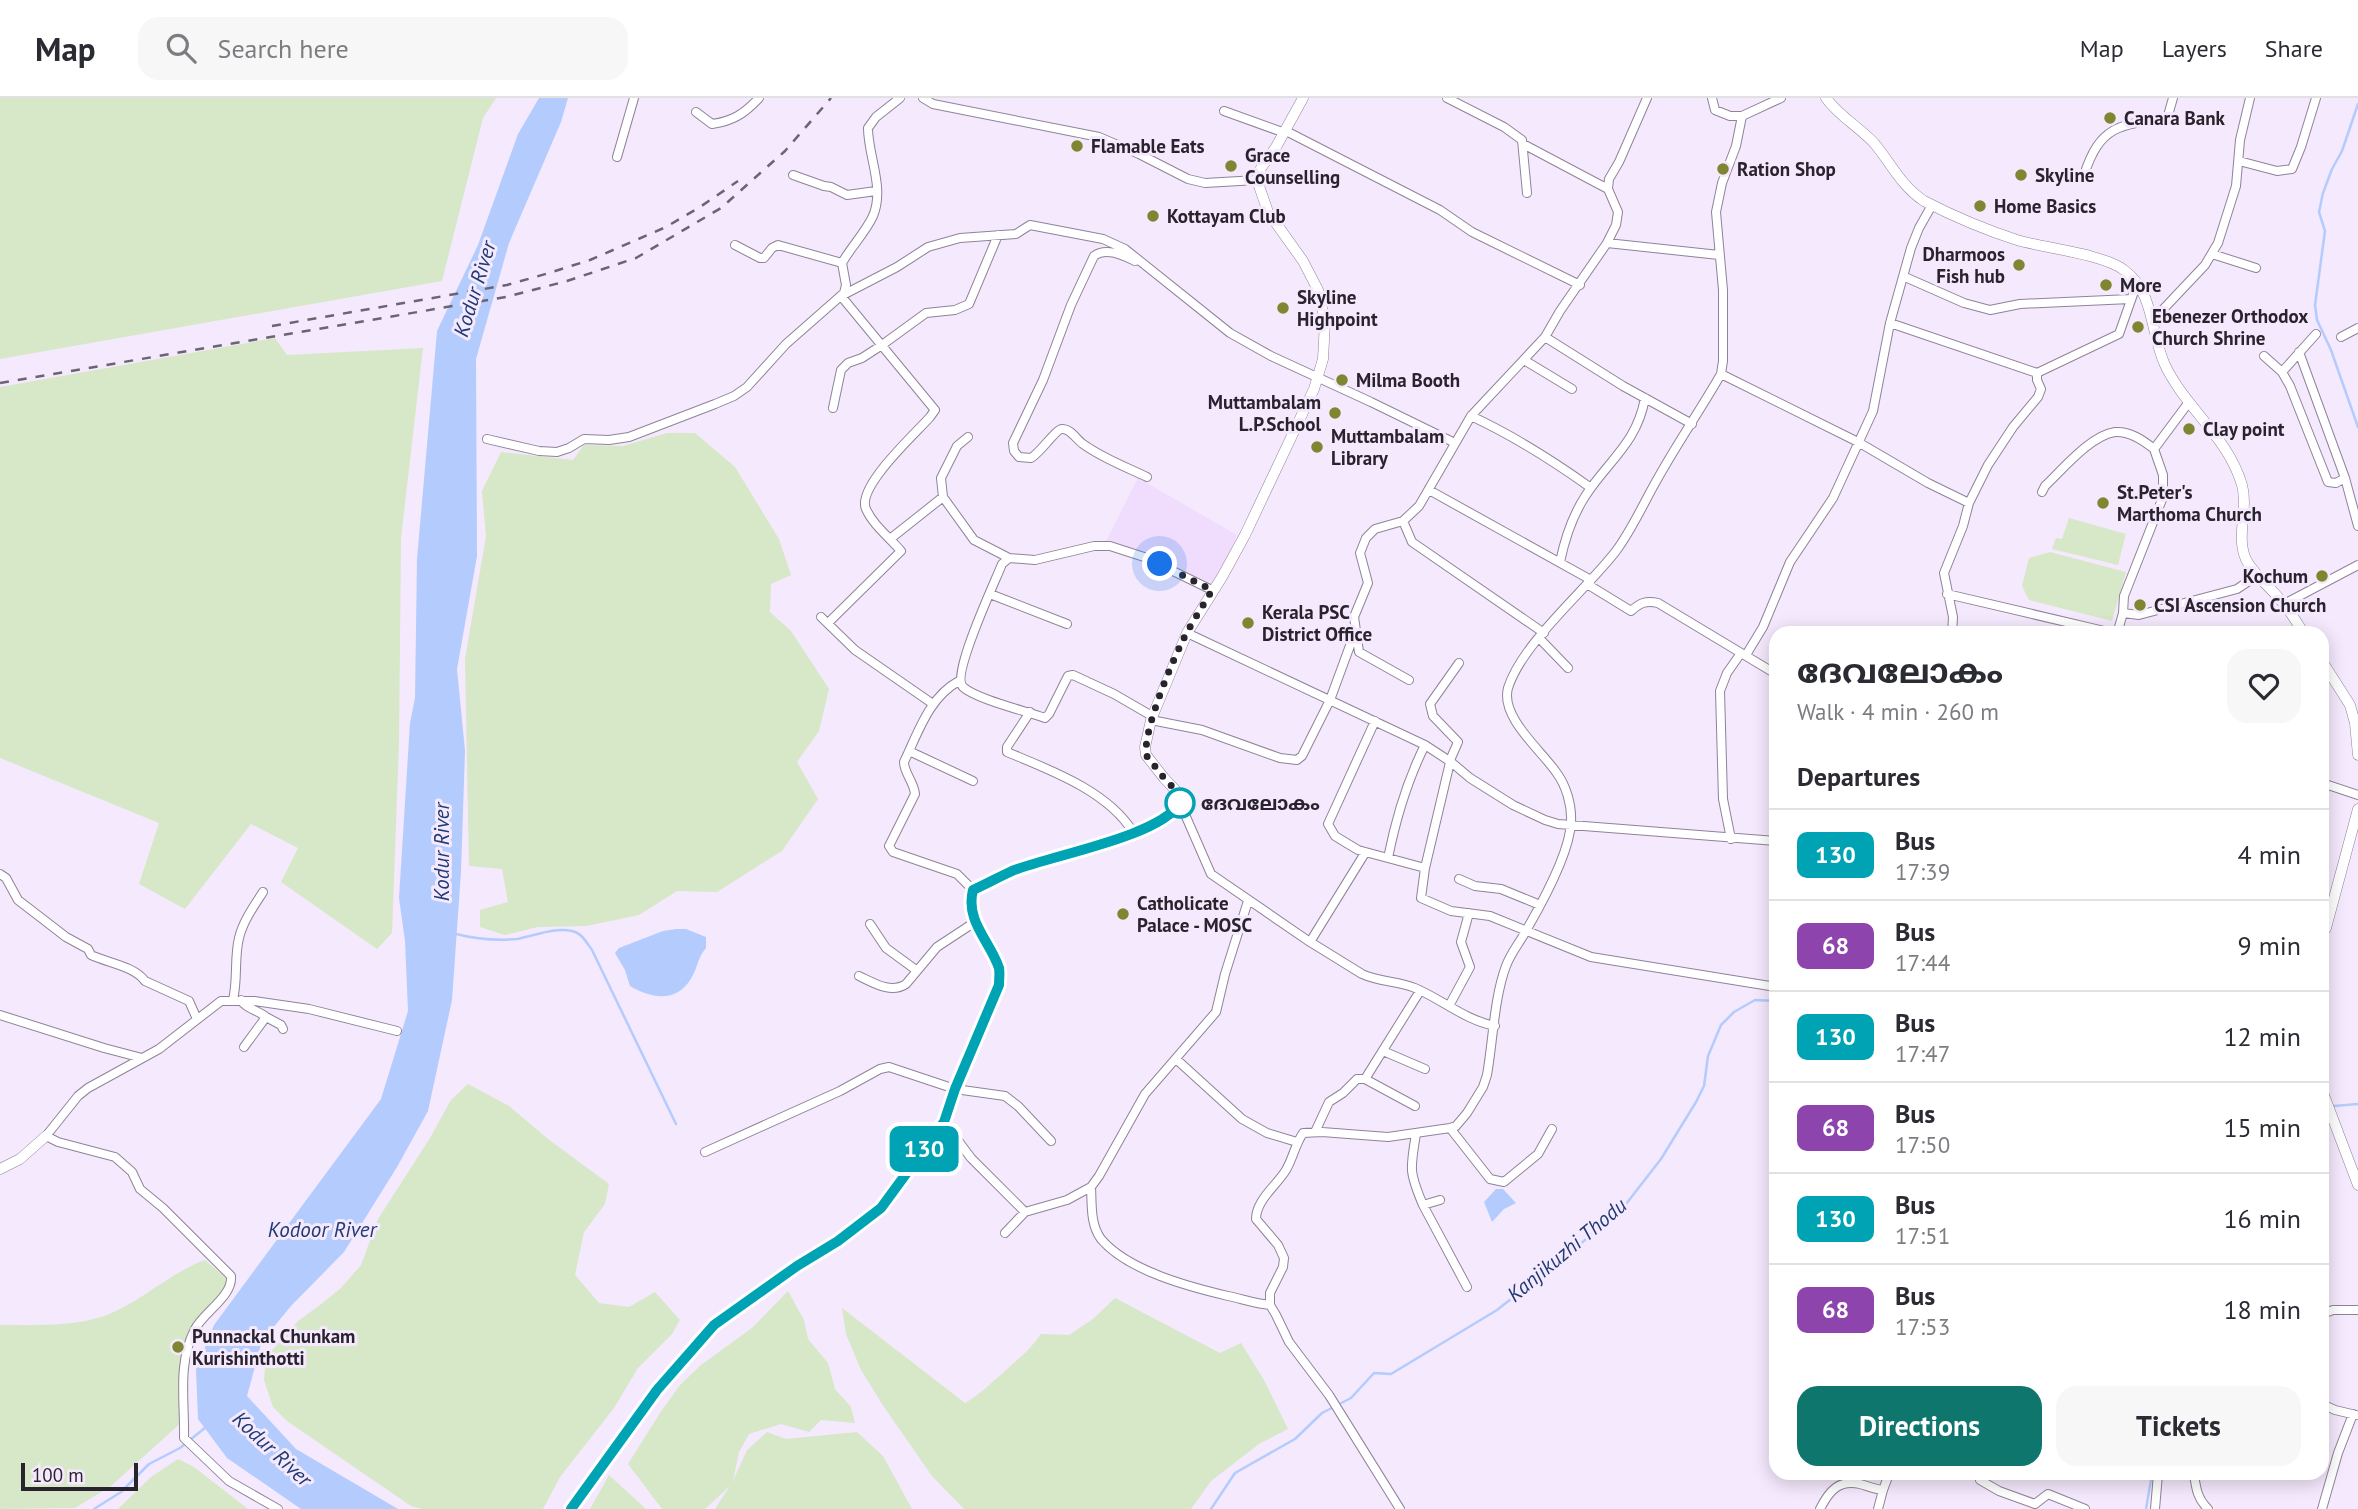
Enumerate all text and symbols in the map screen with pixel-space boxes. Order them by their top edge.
search box [138,17,628,80]
text: Map [35,27,96,70]
icon: search [162,29,200,67]
text: Search here [218,32,349,65]
text: Map [2080,33,2124,64]
text: Layers [2162,33,2227,64]
text: Share [2265,33,2323,64]
place label: Canara Bank [2124,106,2226,130]
marker: Canara Bank [2102,110,2118,126]
place label: Flamable Eats [1091,134,1205,158]
marker: Flamable Eats [1069,138,1085,154]
place label: Grace Counselling [1245,143,1340,189]
place label: Ration Shop [1737,157,1836,181]
marker: Grace Counselling [1223,158,1239,174]
marker: Ration Shop [1715,161,1731,177]
place label: Skyline [2035,163,2094,187]
marker: Skyline [2013,167,2029,183]
place label: Home Basics [1994,194,2096,218]
marker: Home Basics [1972,198,1988,214]
place label: Kottayam Club [1167,204,1286,228]
marker: Kottayam Club [1145,208,1161,224]
water label: Kodur River [447,236,502,340]
place label: Dharmoos Fish hub [1923,242,2005,288]
marker: Dharmoos Fish hub [2011,257,2027,273]
place label: More [2120,273,2162,297]
marker: More [2098,277,2114,293]
place label: Skyline Highpoint [1297,285,1378,331]
marker: Skyline Highpoint [1275,300,1291,316]
place label: Ebenezer Orthodox Church Shrine [2152,304,2308,350]
marker: Ebenezer Orthodox Church Shrine [2130,319,2146,335]
place label: Milma Booth [1356,368,1460,392]
marker: Milma Booth [1334,372,1350,388]
place label: Muttambalam L.P.School [1208,390,1321,436]
marker: Muttambalam L.P.School [1327,405,1343,421]
place label: Clay point [2203,417,2285,441]
marker: Clay point [2181,421,2197,437]
place label: Muttambalam Library [1331,424,1444,470]
marker: Muttambalam Library [1309,439,1325,455]
place label: St.Peter's Marthoma Church [2117,480,2262,526]
marker: St.Peter's Marthoma Church [2095,495,2111,511]
your location [1142,546,1177,581]
place label: Kochum [2243,564,2308,588]
marker: Kochum [2314,568,2330,584]
place label: CSI Ascension Church [2154,593,2326,617]
marker: CSI Ascension Church [2132,597,2148,613]
place label: Kerala PSC District Office [1262,600,1372,646]
marker: Kerala PSC District Office [1240,615,1256,631]
text: ദേവലോകം [1797,649,2003,692]
button: heart [2227,649,2301,723]
text: Walk · 4 min · 260 m [1797,697,1999,726]
text: Departures [1797,760,1920,793]
marker: ദേവലോകം [1165,788,1195,818]
place label: ദേവലോകം [1201,791,1320,815]
water label: Kodur River [428,801,455,901]
text: Bus [1895,824,1935,857]
text: 4 min [2238,838,2301,871]
text: 130 [1815,839,1856,870]
text: 17:39 [1895,857,1950,886]
place label: Catholicate Palace - MOSC [1137,891,1252,937]
marker: Catholicate Palace - MOSC [1115,906,1131,922]
text: Bus [1895,915,1935,948]
text: 9 min [2238,929,2301,962]
text: 68 [1822,930,1849,961]
text: 17:44 [1895,948,1950,977]
text: Bus [1895,1006,1935,1039]
text: 12 min [2223,1020,2301,1053]
text: 130 [1815,1021,1856,1052]
text: 17:47 [1895,1039,1950,1068]
text: Bus [1895,1097,1935,1130]
text: 15 min [2223,1111,2301,1144]
text: 68 [1822,1112,1849,1143]
line badge: 130 [884,1126,964,1172]
text: 17:50 [1895,1130,1950,1159]
text: 130 [904,1133,944,1164]
text: Bus [1895,1188,1935,1221]
water label: Kanjikuzhi Thodu [1501,1191,1632,1308]
text: 16 min [2223,1202,2301,1235]
text: 130 [1815,1203,1856,1234]
water label: Kodoor River [268,1216,378,1243]
text: 17:51 [1895,1221,1950,1250]
text: Bus [1895,1279,1935,1312]
text: 18 min [2223,1293,2301,1326]
text: 68 [1822,1294,1849,1325]
text: 17:53 [1895,1312,1950,1341]
place label: Punnackal Chunkam Kurishinthotti [192,1324,355,1370]
marker: Punnackal Chunkam Kurishinthotti [170,1339,186,1355]
button: Directions [1797,1386,2042,1466]
button: Tickets [2056,1386,2301,1466]
water label: Kodur River [227,1405,319,1494]
scale bar [21,1460,138,1492]
text: 100 m [32,1463,84,1487]

